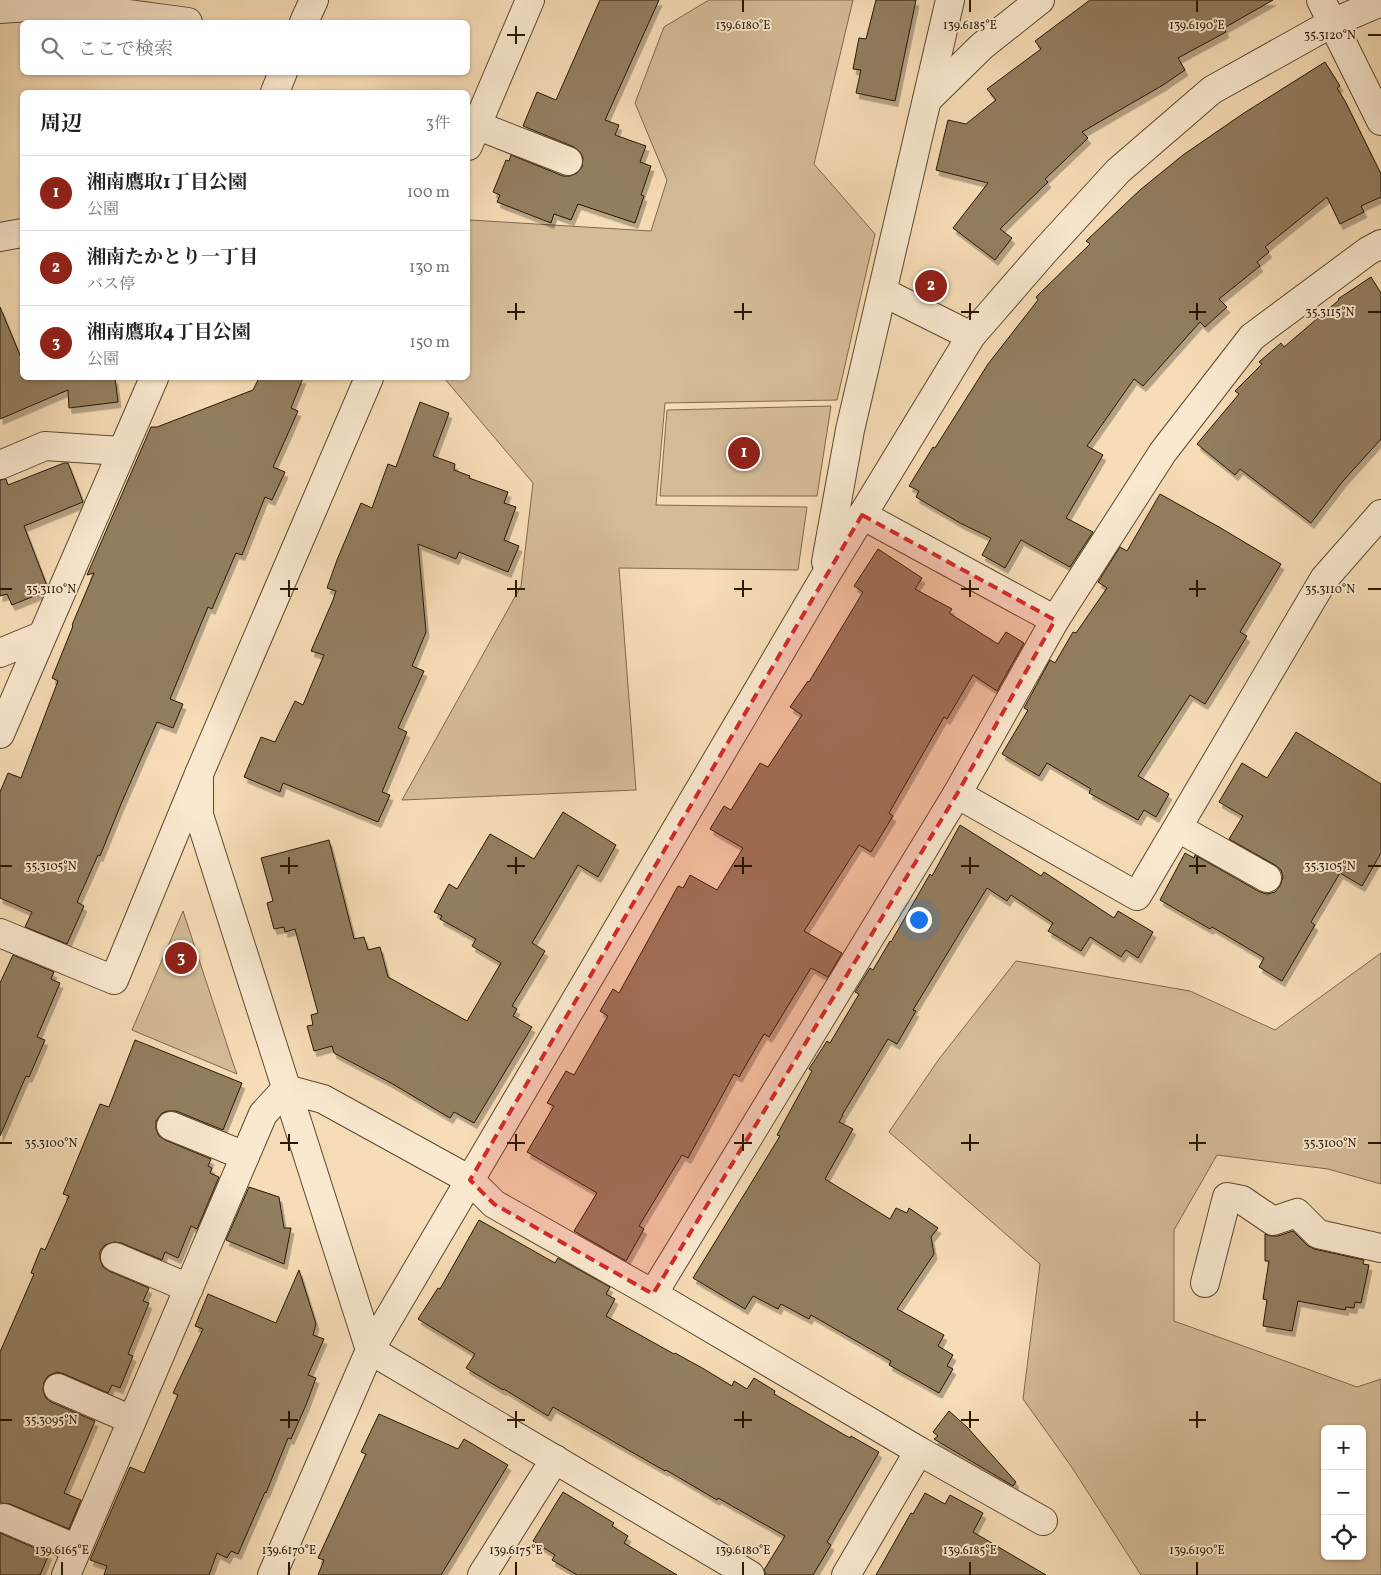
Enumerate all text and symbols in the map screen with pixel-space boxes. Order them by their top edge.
text: 139.6180°E [715,18,771,34]
text: 139.6185°E [943,18,997,34]
text: 139.6190°E [1169,18,1225,34]
search box [20,20,470,75]
text: 35.3120°N [1304,28,1356,44]
icon: search [38,34,66,62]
text: ここで検索 [78,37,173,63]
text: 周辺 [40,110,82,139]
text: 3件 [426,113,450,135]
text: 湘南鷹取1丁目公園 [87,170,247,196]
text: 1 [53,182,59,204]
text: 100 m [407,182,450,204]
text: 公園 [87,199,119,221]
text: 湘南たかとり一丁目 [87,245,258,271]
text: 2 [52,257,60,279]
text: 130 m [409,257,450,279]
pin: 2 [915,267,947,305]
text: バス停 [87,274,135,296]
text: 35.3115°N [1306,305,1355,321]
text: 湘南鷹取4丁目公園 [87,320,251,346]
text: 3 [52,332,60,354]
text: 150 m [409,332,450,354]
text: 公園 [87,349,119,371]
pin: 1 [728,434,760,472]
text: 35.3110°N [26,582,76,598]
text: 35.3110°N [1305,582,1355,598]
text: 35.3105°N [25,859,77,875]
text: 35.3105°N [1304,859,1356,875]
your location [906,907,932,933]
pin: 3 [165,939,197,977]
text: 35.3100°N [25,1136,78,1152]
text: 35.3100°N [1304,1136,1357,1152]
text: 35.3095°N [25,1413,77,1429]
map controls [1321,1425,1366,1560]
button: + [1321,1425,1366,1470]
button: − [1321,1470,1366,1515]
button: locate [1321,1515,1366,1560]
text: 139.6165°E [35,1543,89,1559]
text: 139.6170°E [262,1543,316,1559]
text: 139.6175°E [489,1543,543,1559]
text: 139.6180°E [715,1543,771,1559]
text: 139.6185°E [943,1543,997,1559]
text: 139.6190°E [1169,1543,1225,1559]

